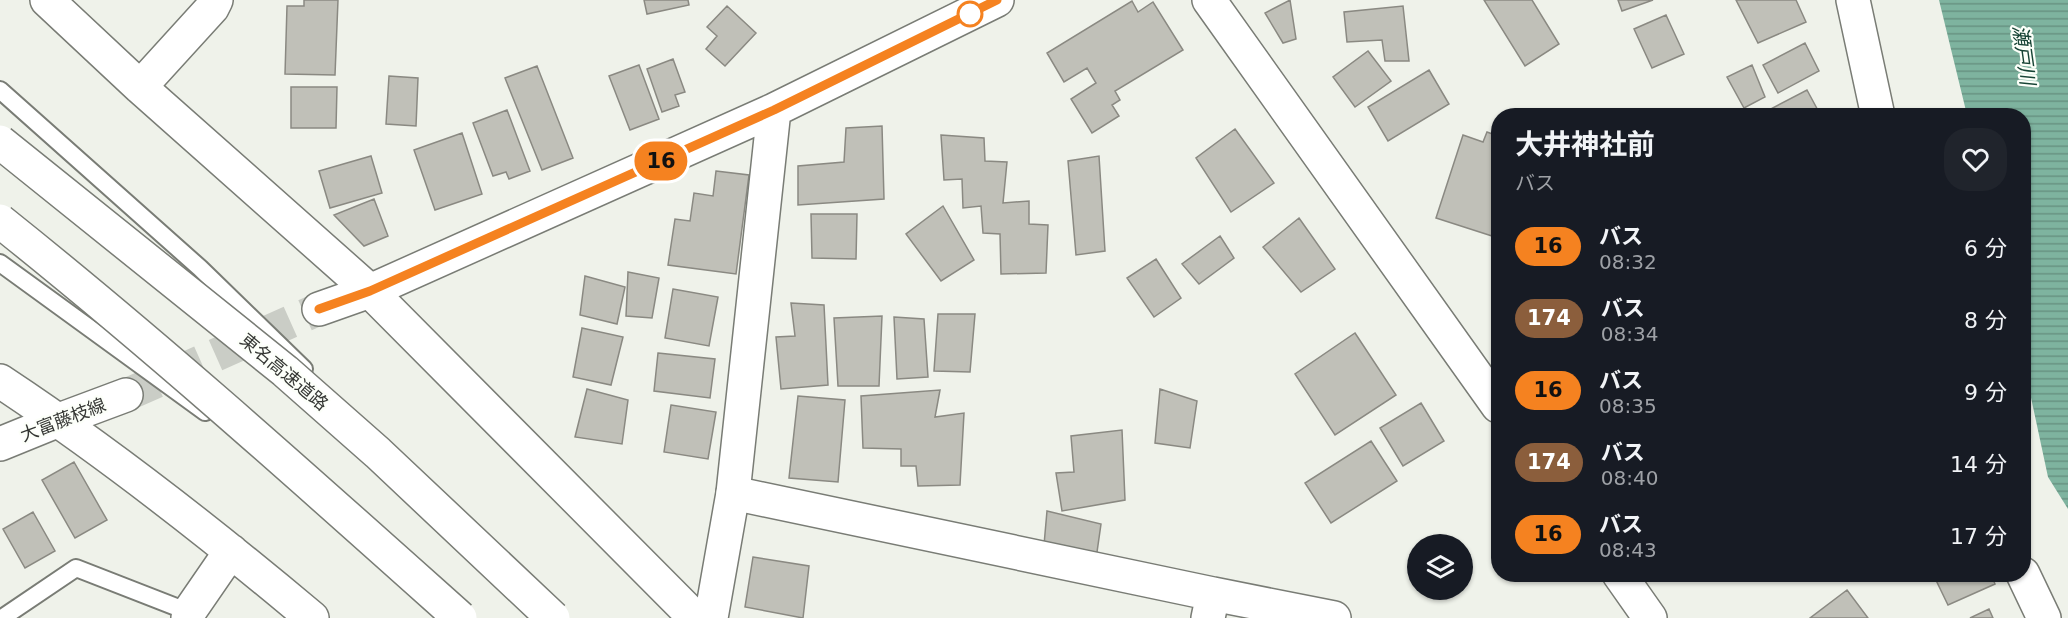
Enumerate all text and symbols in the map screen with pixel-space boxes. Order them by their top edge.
unlabelled marker [957,1,983,27]
water label: 瀬戸川 [2008,24,2040,88]
text: 大井神社前 [1515,128,1655,161]
button: heart [1944,128,2007,191]
line badge: 16 [634,142,688,180]
text: 16 [646,149,676,173]
text: バス [1515,171,1555,195]
text: バス [1599,224,1643,249]
text: 16 [1533,234,1563,258]
text: 6 分 [1964,236,2007,261]
text: 08:32 [1599,250,1657,274]
text: バス [1601,296,1645,321]
text: 174 [1527,306,1571,330]
text: 8 分 [1964,308,2007,333]
text: 08:34 [1601,322,1658,346]
street label: 東名高速道路 [236,329,332,414]
text: バス [1599,368,1643,393]
text: 16 [1533,378,1563,402]
text: 9 分 [1964,380,2007,405]
street label: 大富藤枝線 [17,394,109,445]
text: 08:35 [1599,394,1657,418]
text: バス [1601,440,1645,465]
text: 174 [1527,450,1571,474]
text: 14 分 [1950,452,2007,477]
text: 08:40 [1601,466,1658,490]
text: バス [1599,512,1643,537]
text: 16 [1533,522,1563,546]
text: 17 分 [1950,524,2007,549]
map controls [1407,534,1473,600]
button: layers [1407,534,1473,600]
text: 08:43 [1599,538,1657,562]

